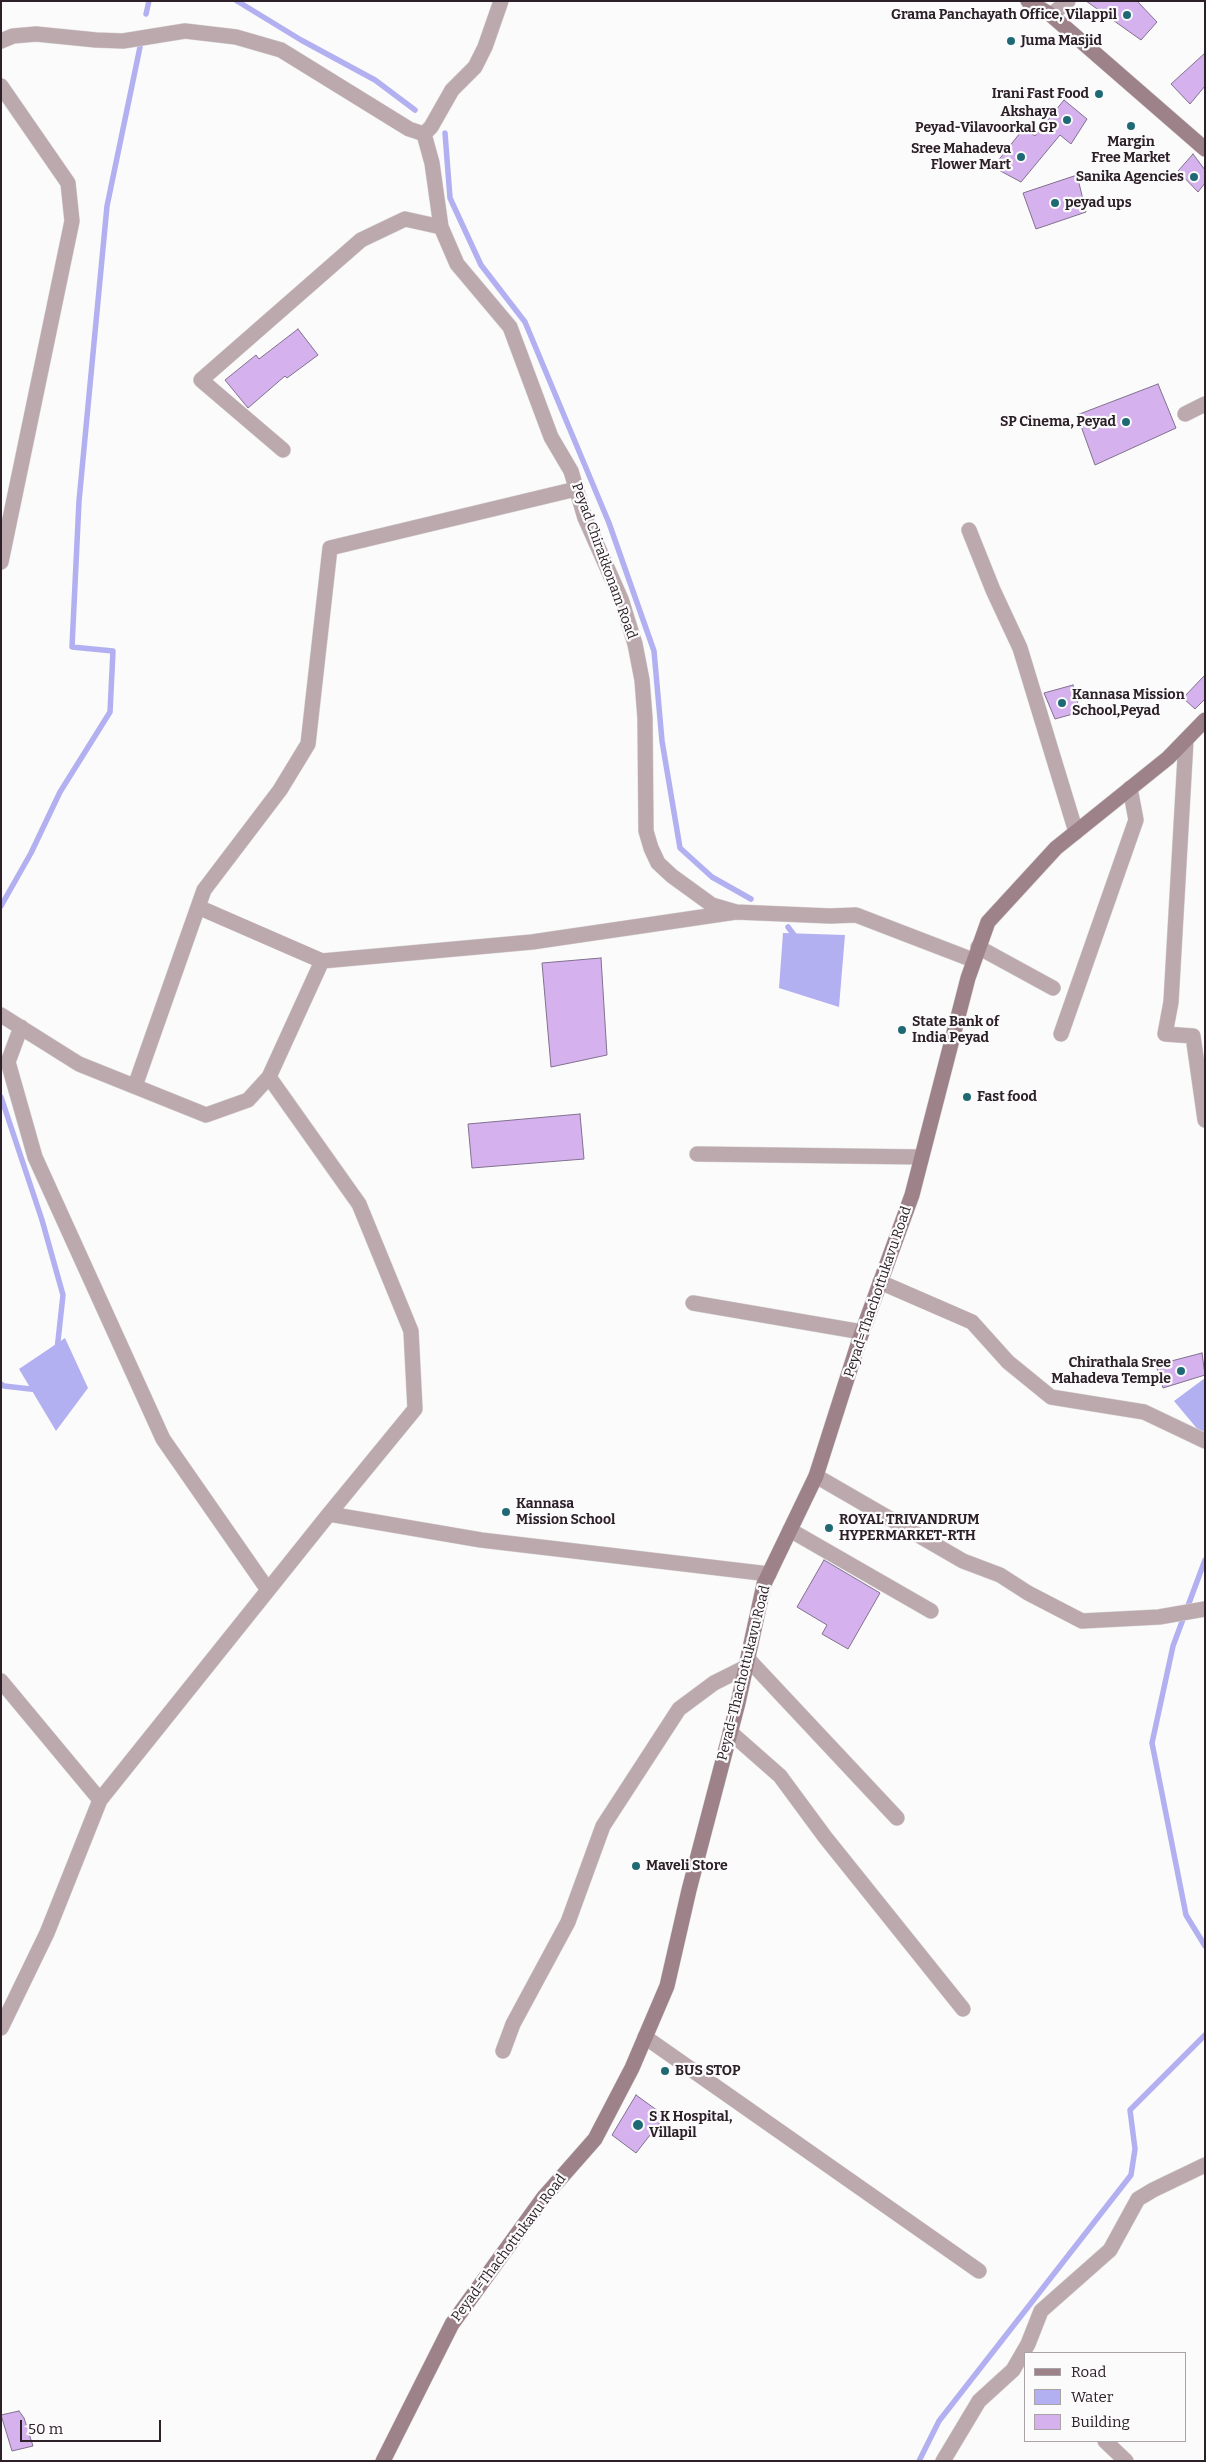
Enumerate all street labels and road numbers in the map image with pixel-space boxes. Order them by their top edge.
street label: Peyad Chirakkonam Road [568,481,640,641]
street label: Peyad=Thachottukavu Road [841,1204,915,1380]
street label: Peyad=Thachottukavu Road [714,1584,774,1762]
street label: Peyad=Thachottukavu Road [448,2171,570,2325]

